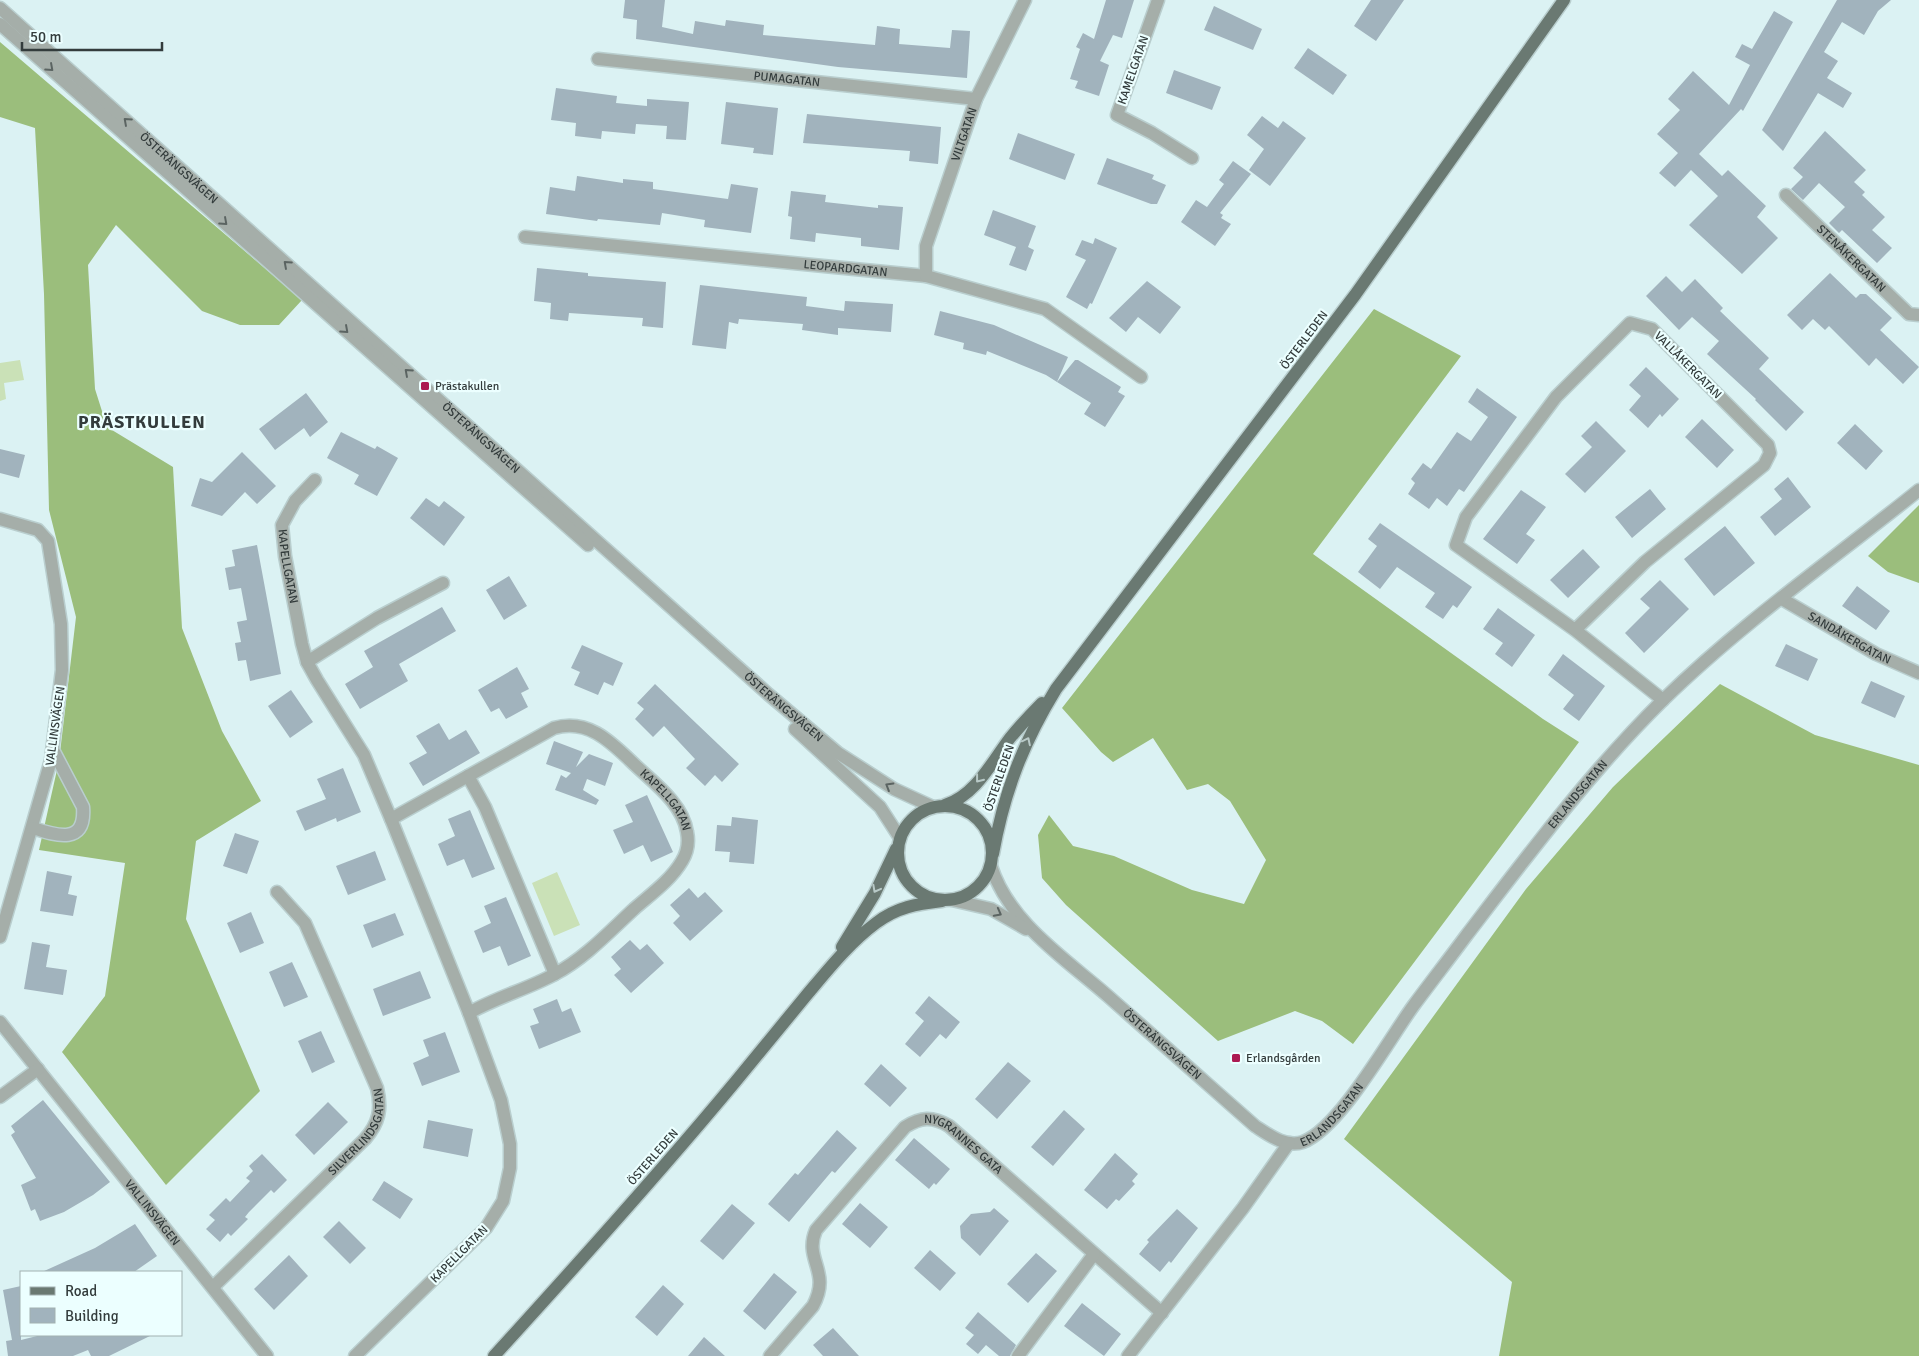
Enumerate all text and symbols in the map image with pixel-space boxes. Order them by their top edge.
scale bar [22,20,162,52]
text: 50 m [30,28,61,46]
street label: KAMELGATAN [1115,34,1152,107]
one-way arrow [44,62,53,71]
street label: PUMAGATAN [753,69,821,90]
street label: VILTGATAN [948,106,981,163]
one-way arrow [123,118,132,127]
street label: ÖSTERÄNGSVÄGEN [136,129,221,207]
one-way arrow [218,216,227,225]
street label: STENÅKERGATAN [1813,222,1889,296]
street label: LEOPARDGATAN [803,257,888,280]
one-way arrow [284,261,293,270]
street label: ÖSTERLEDEN [1277,308,1331,373]
one-way arrow [340,324,349,333]
street label: VALLÅKERGATAN [1651,329,1724,402]
one-way arrow [405,369,414,378]
place label: Prästakullen [435,379,499,394]
marker: Prästakullen [419,380,431,392]
street label: ÖSTERÄNGSVÄGEN [438,399,523,477]
district label: PRÄSTKULLEN [78,411,206,433]
street label: KAPELLGATAN [274,528,301,605]
street label: SANDÅKERGATAN [1805,609,1893,668]
street label: ÖSTERÄNGSVÄGEN [741,669,826,745]
street label: VALLINSVÄGEN [43,685,68,767]
one-way arrow [1021,737,1031,746]
street label: ÖSTERLEDEN [981,743,1018,814]
street label: ERLANDSGATAN [1545,757,1611,832]
street label: KAPELLGATAN [637,766,694,832]
one-way arrow [977,773,985,782]
one-way arrow [885,783,894,793]
one-way arrow [873,884,883,893]
one-way arrow [993,907,1002,917]
street label: ÖSTERÄNGSVÄGEN [1119,1006,1204,1083]
place label: Erlandsgården [1246,1051,1321,1066]
marker: Erlandsgården [1230,1052,1242,1064]
street label: ERLANDSGATAN [1298,1080,1367,1150]
street label: SILVERLINDSGATAN [325,1087,387,1179]
street label: NYGRANNES GATA [924,1112,1006,1178]
street label: ÖSTERLEDEN [625,1126,682,1189]
street label: VALLINSVÄGEN [121,1177,183,1249]
street label: KAPELLGATAN [427,1222,491,1286]
legend [20,1271,182,1336]
text: Road [65,1282,97,1300]
text: Building [65,1307,119,1325]

